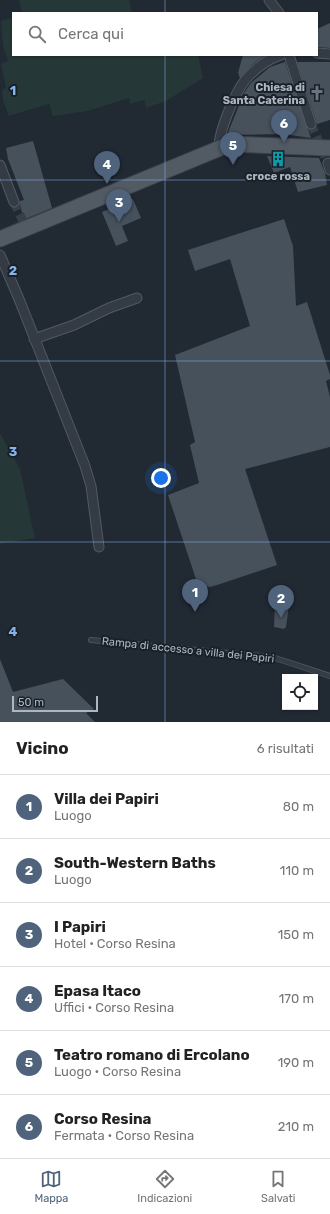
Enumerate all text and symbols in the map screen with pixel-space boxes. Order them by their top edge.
search box [12,12,318,56]
icon: search [26,23,48,45]
text: Cerca qui [58,25,124,43]
place label: Chiesa di Santa Caterina [223,81,305,107]
text: 1 [10,83,16,98]
church icon: Chiesa di Santa Caterina [308,84,326,102]
pin: 6 [271,110,297,143]
pin: 5 [220,132,246,165]
building icon: croce rossa [269,150,287,168]
pin: 4 [94,151,120,184]
place label: croce rossa [246,170,310,183]
pin: 3 [106,189,132,222]
text: 2 [9,263,17,278]
text: 3 [9,444,18,459]
your location [151,468,171,488]
pin: 1 [182,579,208,612]
pin: 2 [268,585,294,618]
text: 4 [9,624,18,639]
street label: Rampa di accesso a villa dei Papiri [101,634,275,666]
map controls [282,674,318,710]
button: locate [282,674,318,710]
scale bar [12,694,98,713]
text: 50 m [18,696,44,709]
text: Vicino [16,738,69,758]
text: 6 risultati [257,741,314,756]
text: Villa dei Papiri [54,790,159,808]
text: 1 [26,799,32,814]
text: 80 m [283,799,314,814]
text: Luogo [54,808,92,823]
text: South-Western Baths [54,854,216,872]
text: 2 [25,863,33,878]
text: 110 m [280,863,314,878]
text: Luogo [54,872,92,887]
text: I Papiri [54,918,106,936]
text: 3 [25,927,33,942]
text: 150 m [278,927,314,942]
text: Hotel · Corso Resina [54,936,176,951]
text: Epasa Itaco [54,982,141,1000]
text: 4 [25,991,33,1006]
text: 170 m [279,991,314,1006]
text: Uffici · Corso Resina [54,1000,174,1015]
text: Teatro romano di Ercolano [54,1046,250,1064]
text: 5 [25,1055,33,1070]
text: 190 m [278,1055,314,1070]
text: Luogo · Corso Resina [54,1064,181,1079]
text: Corso Resina [54,1110,151,1128]
text: 6 [25,1119,33,1134]
text: 210 m [278,1119,314,1134]
text: Fermata · Corso Resina [54,1128,194,1143]
tab: Mappa [34,1168,68,1205]
tab: Indicazioni [137,1168,192,1205]
tab: Salvati [261,1168,296,1205]

